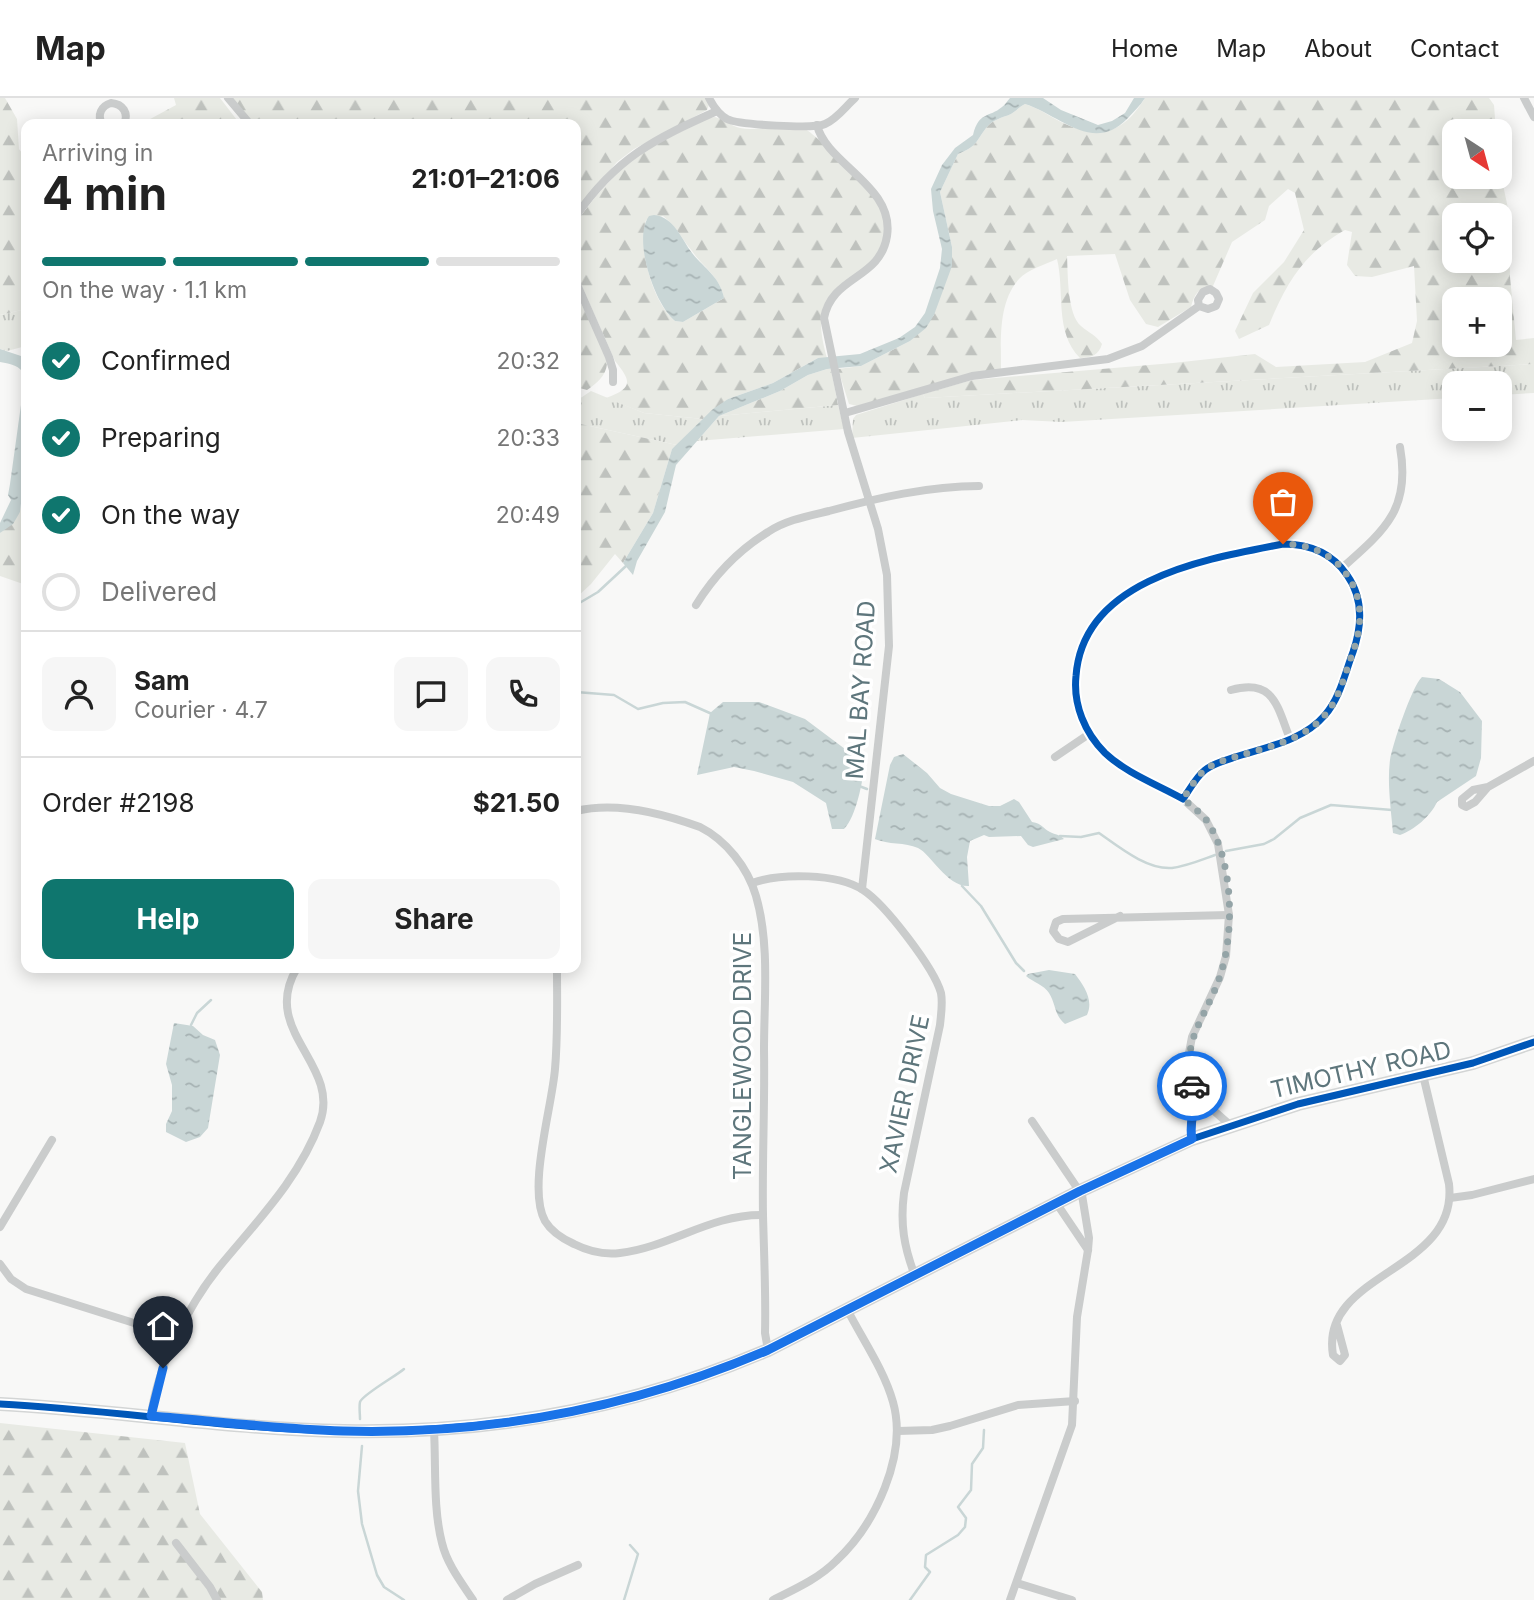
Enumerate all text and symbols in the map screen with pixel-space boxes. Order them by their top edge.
text: Map [35,28,106,68]
text: Home [1111,34,1178,63]
text: Map [1216,34,1266,63]
text: About [1304,34,1372,63]
text: Contact [1410,34,1499,63]
north arrow [1442,119,1512,189]
map controls [1442,119,1512,441]
text: Arriving in [42,139,153,167]
text: 21:01–21:06 [411,163,560,194]
text: 4 min [42,165,167,221]
button: locate [1442,203,1512,273]
text: On the way · 1.1 km [42,276,247,304]
button: + [1442,287,1512,357]
icon: check [42,342,80,380]
text: Confirmed [101,345,231,376]
text: 20:32 [497,347,560,375]
button: − [1442,371,1512,441]
icon: check [42,419,80,457]
text: Preparing [101,422,221,453]
text: 20:33 [496,424,560,452]
pin [1253,472,1313,544]
icon: bag [1264,483,1302,521]
icon: check [42,496,80,534]
text: On the way [101,499,240,530]
text: 20:49 [496,501,560,529]
text: Delivered [101,576,217,607]
street label: MAL BAY ROAD [840,600,881,780]
button: person [42,657,116,731]
button: chat [394,657,468,731]
button: phone [486,657,560,731]
text: Sam [134,665,190,696]
text: Courier · 4.7 [134,696,268,724]
text: Order #2198 [42,787,195,818]
text: $21.50 [473,787,560,818]
button: Help [42,879,294,959]
button: Share [308,879,560,959]
street label: TANGLEWOOD DRIVE [728,932,757,1180]
street label: XAVIER DRIVE [874,1012,935,1176]
street label: TIMOTHY ROAD [1268,1035,1454,1104]
courier [1157,1051,1227,1121]
icon: car [1173,1067,1211,1105]
pin [133,1296,193,1368]
icon: home [144,1307,182,1345]

